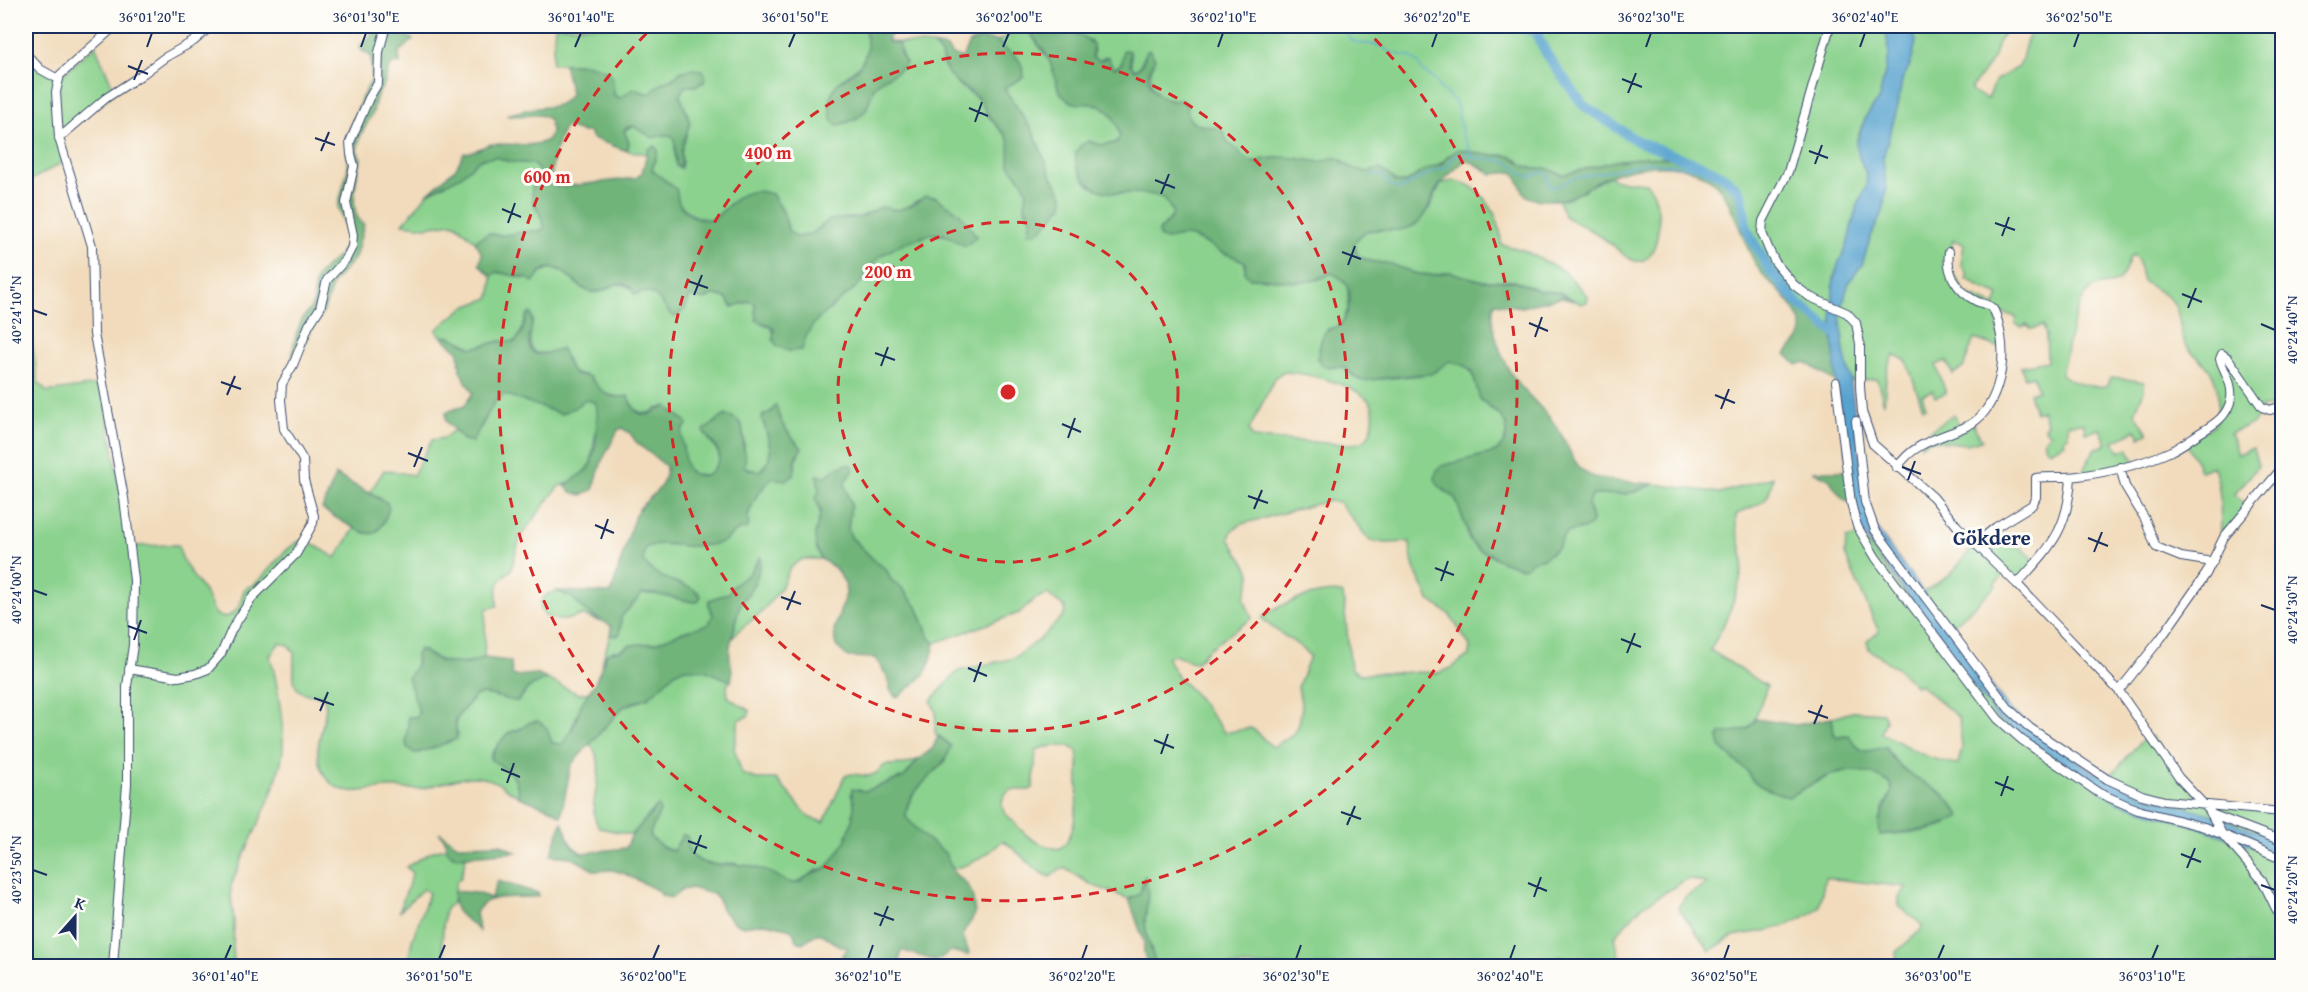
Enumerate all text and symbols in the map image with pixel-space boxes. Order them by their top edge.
text: 36°01'20"E [119,6,186,27]
text: 36°01'30"E [333,6,400,27]
text: 36°01'40"E [548,6,615,27]
text: 36°01'50"E [762,6,829,27]
text: 36°02'00"E [976,6,1043,27]
text: 36°02'10"E [1190,6,1257,27]
text: 36°02'20"E [1404,6,1471,27]
text: 36°02'30"E [1618,6,1685,27]
text: 36°02'40"E [1832,6,1899,27]
text: 36°02'50"E [2046,6,2113,27]
text: 400 m [744,139,792,166]
text: 600 m [523,163,571,190]
text: 200 m [864,258,912,285]
text: 40°24'10"N [5,275,26,344]
text: 40°24'40"N [2281,295,2302,364]
centre of rings [998,382,1018,402]
district label: Gökdere [1953,522,2031,553]
text: 40°24'00"N [5,555,26,624]
text: 40°24'30"N [2281,575,2302,644]
text: 40°23'50"N [5,835,26,904]
text: 40°24'20"N [2281,855,2302,924]
north arrow [45,887,105,947]
text: K [71,890,90,916]
text: 36°01'40"E [192,965,259,986]
text: 36°01'50"E [406,965,473,986]
text: 36°02'00"E [620,965,687,986]
text: 36°02'10"E [835,965,902,986]
text: 36°02'20"E [1049,965,1116,986]
text: 36°02'30"E [1263,965,1330,986]
text: 36°02'40"E [1477,965,1544,986]
text: 36°02'50"E [1691,965,1758,986]
text: 36°03'00"E [1905,965,1972,986]
text: 36°03'10"E [2119,965,2186,986]

